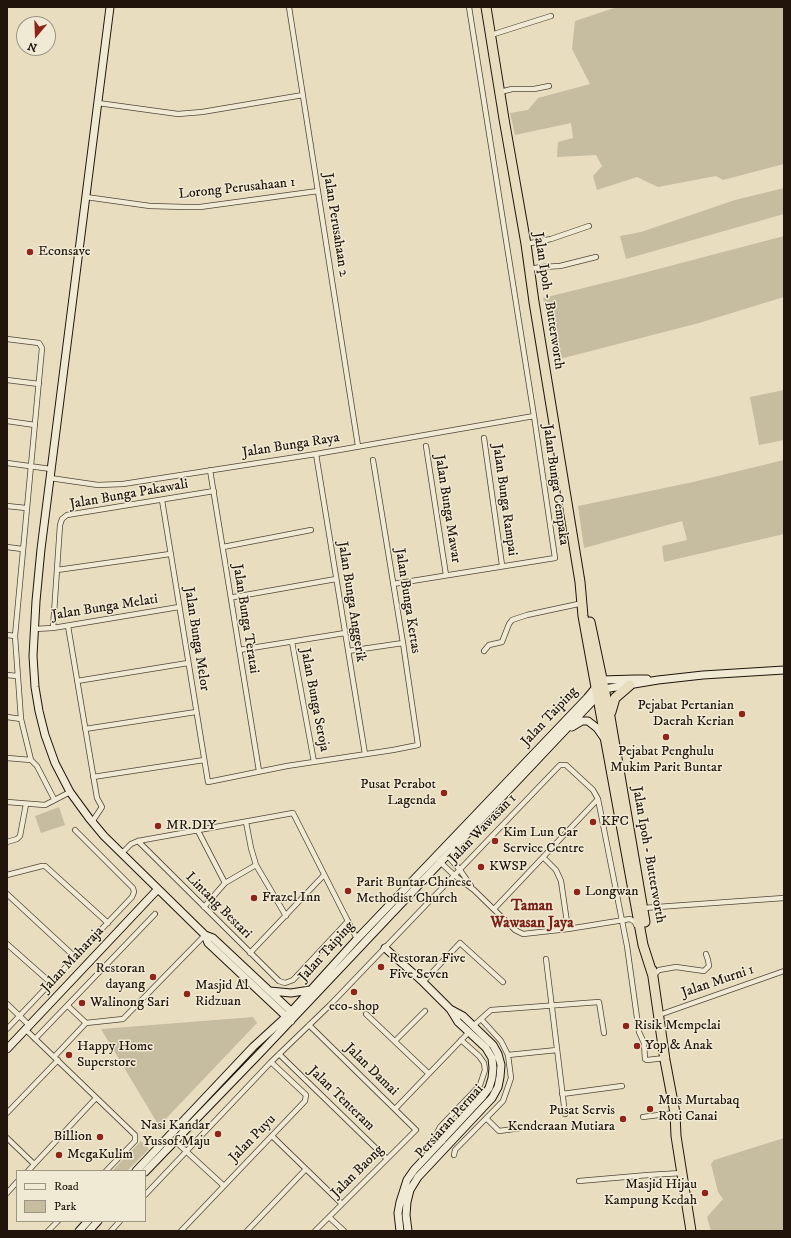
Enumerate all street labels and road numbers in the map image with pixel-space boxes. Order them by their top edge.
street label: Jalan Perusahaan 2 [319,172,351,278]
street label: Lorong Perusahaan 1 [178,175,296,203]
street label: Jalan Ipoh - Butterworth [529,231,567,371]
street label: Jalan Bunga Cempaka [538,423,572,547]
street label: Jalan Bunga Raya [241,430,341,462]
street label: Jalan Bunga Rampai [488,443,520,557]
street label: Jalan Bunga Mawar [430,454,464,564]
street label: Jalan Bunga Pakawali [68,476,190,514]
street label: Jalan Bunga Anggerik [333,541,369,663]
street label: Jalan Bunga Kertas [390,547,424,655]
street label: Jalan Bunga Teratai [228,563,262,675]
street label: Jalan Bunga Melor [179,586,213,692]
street label: Jalan Bunga Melati [51,591,159,625]
street label: Jalan Bunga Seroja [296,647,332,753]
street label: Jalan Taiping [518,684,582,750]
street label: Jalan Ipoh - Butterworth [628,785,668,925]
street label: Jalan Wawasan 1 [446,791,520,867]
street label: Lintang Bestari [181,869,255,943]
street label: Jalan Taiping [296,918,358,986]
street label: Jalan Maharaja [38,923,108,997]
street label: Jalan Murni 1 [680,962,756,1002]
street label: Jalan Damai [341,1040,401,1100]
street label: Jalan Tenteram [304,1063,378,1135]
street label: Persiaran Permai [412,1082,488,1162]
street label: Jalan Puyu [226,1112,280,1166]
street label: Jalan Baong [328,1142,388,1202]

